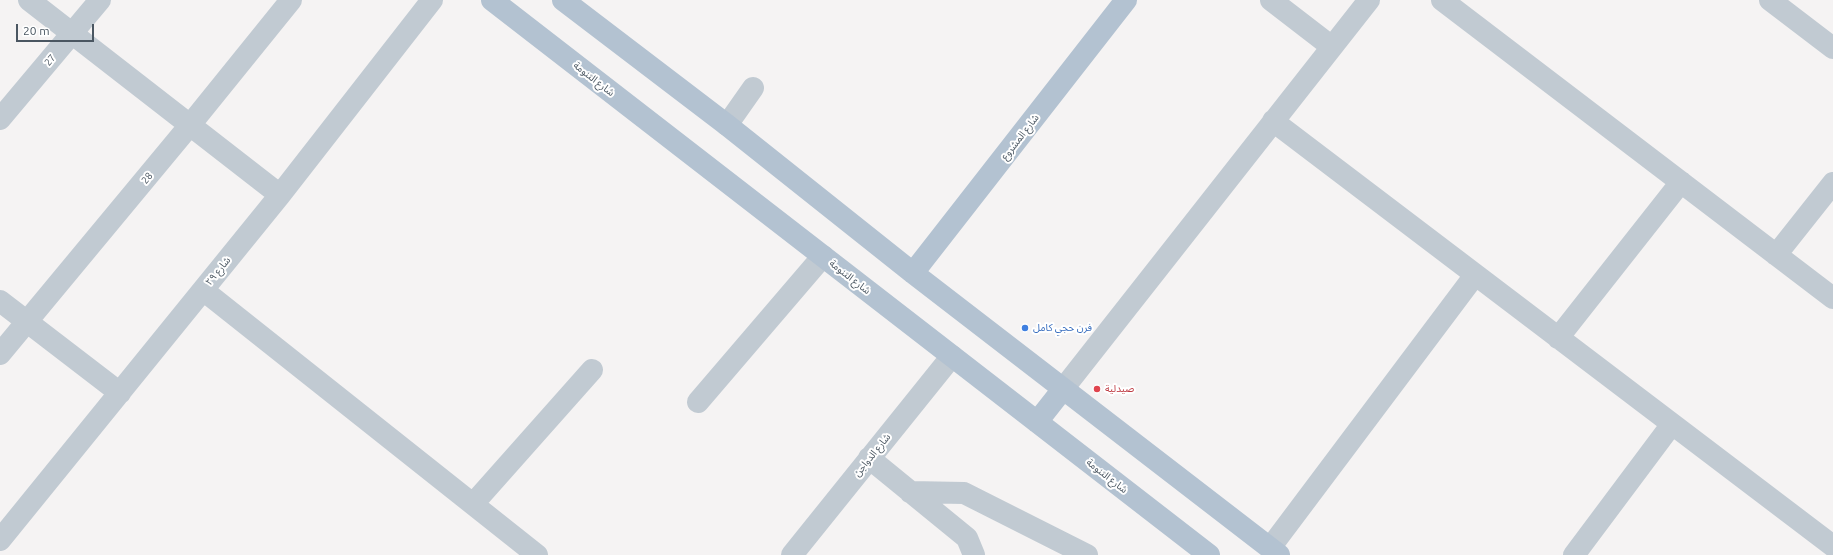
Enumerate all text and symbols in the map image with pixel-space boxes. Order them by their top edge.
scale bar [18,16,96,42]
text: 20 m [23,24,50,37]
street label: 27 [42,52,58,68]
street label: شارع التنومة [571,59,617,99]
street label: شارع المشروع [998,112,1042,162]
street label: 28 [139,170,155,186]
street label: شارع ٢٩ [203,254,233,288]
street label: شارع التنومة [827,257,873,297]
place label: فرن حجي كامل [1033,322,1092,334]
marker: فرن حجي كامل [1020,323,1030,333]
place label: صيدلية [1105,383,1134,395]
marker: صيدلية [1092,384,1102,394]
street label: شارع الدواجن [851,431,893,479]
street label: شارع التنومة [1084,456,1130,496]

